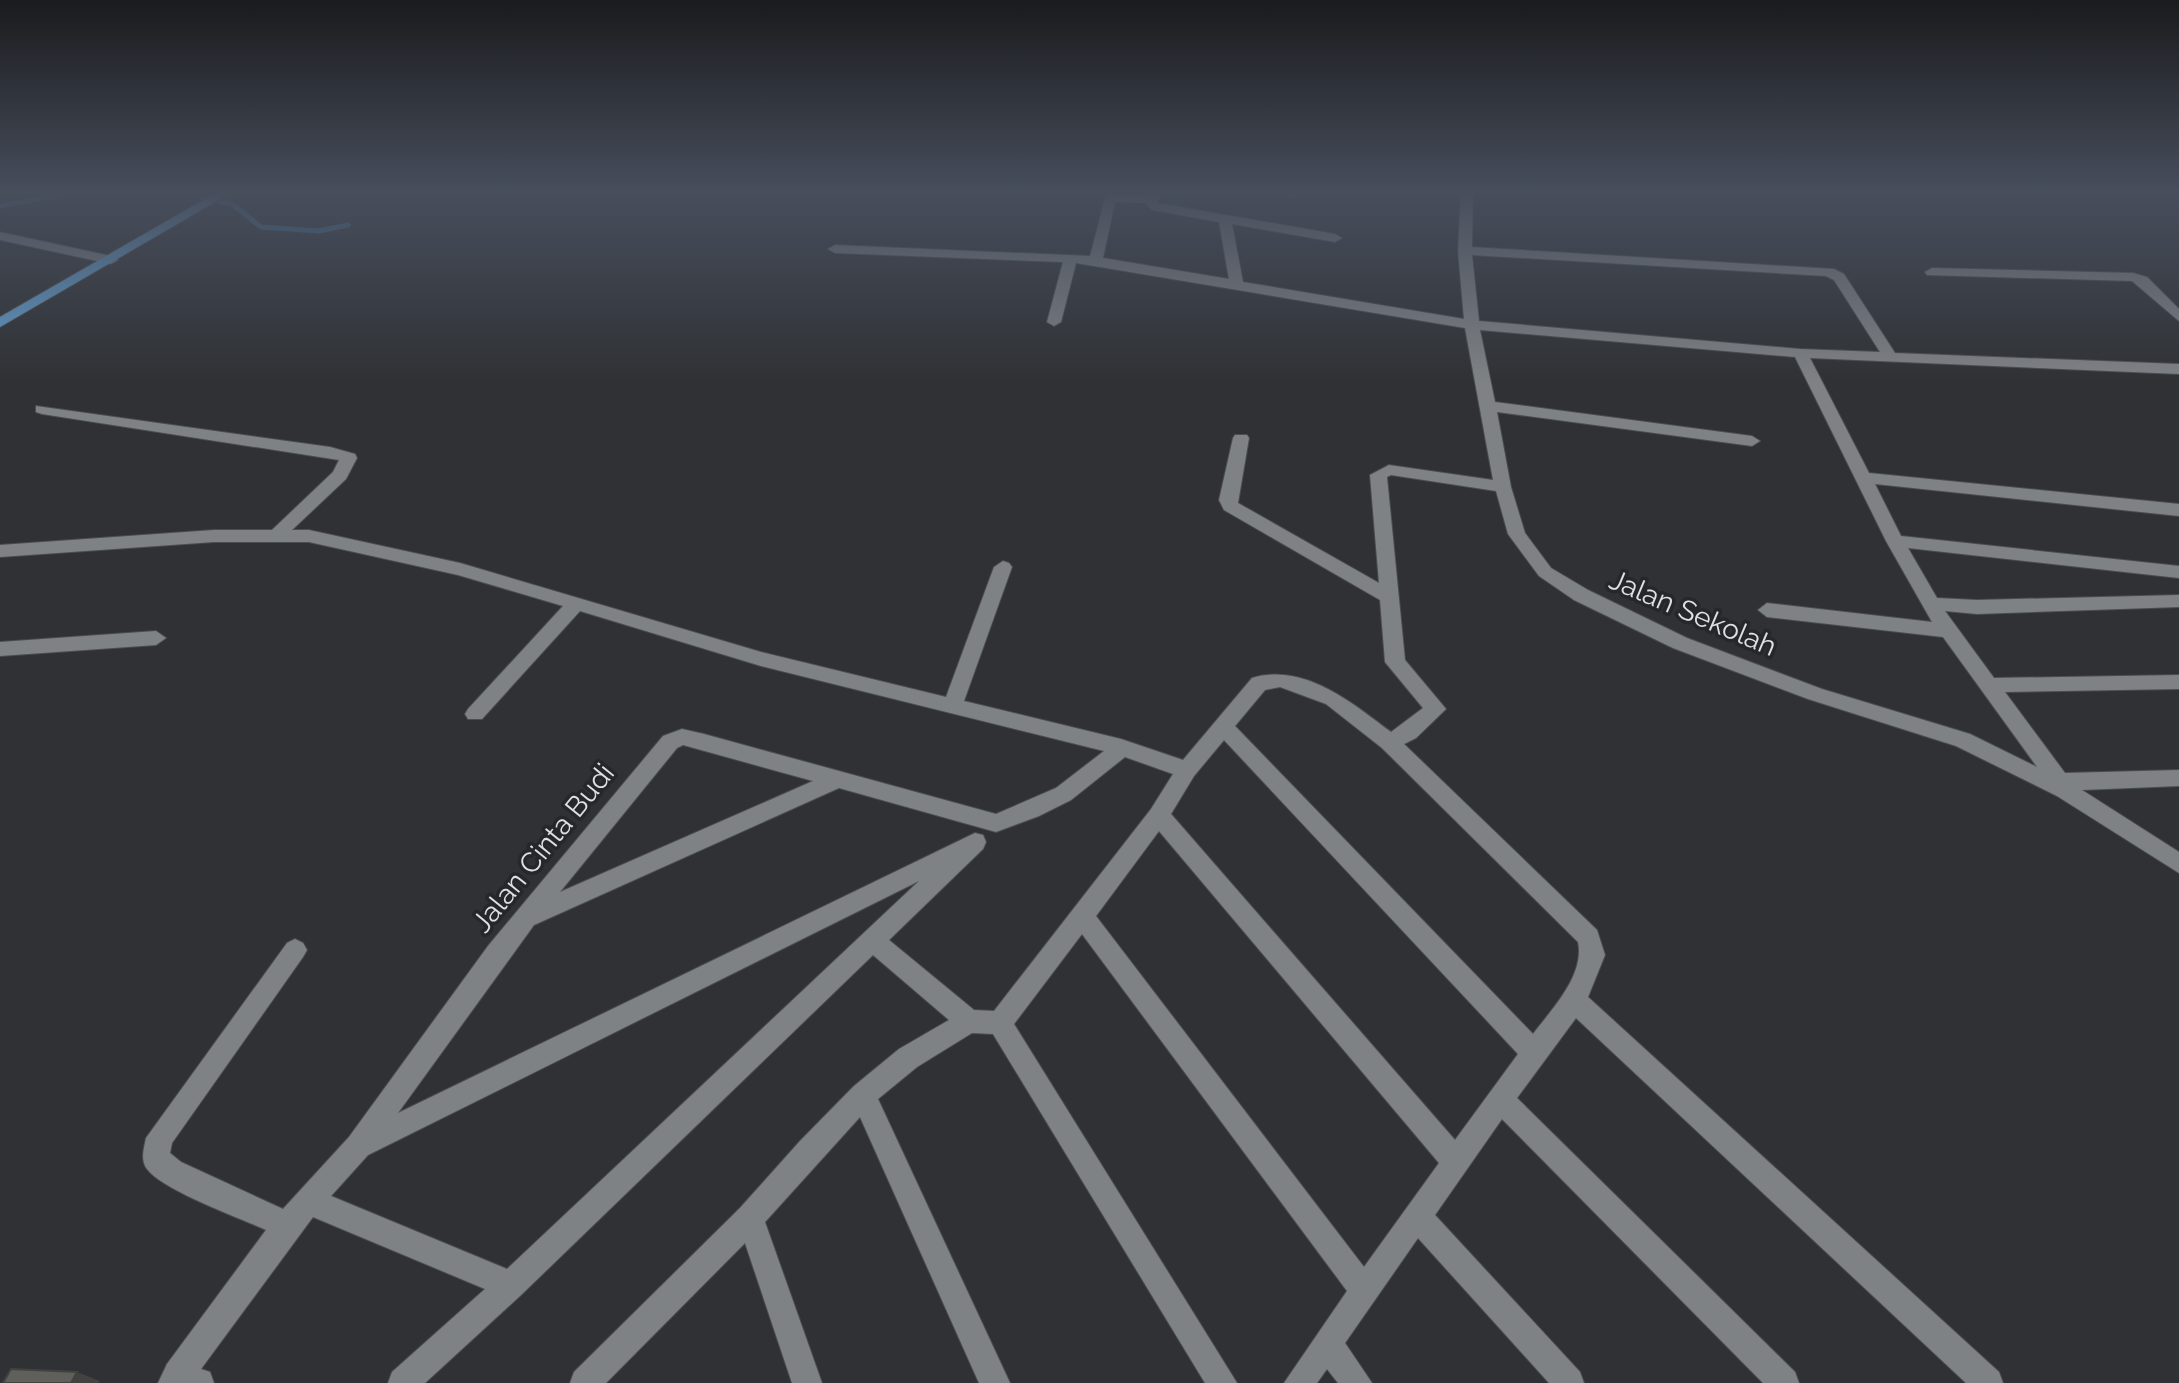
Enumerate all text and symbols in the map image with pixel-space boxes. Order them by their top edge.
street label: Jalan Sekolah [1605,563,1781,663]
street label: Jalan Cinta Budi [465,757,621,939]

